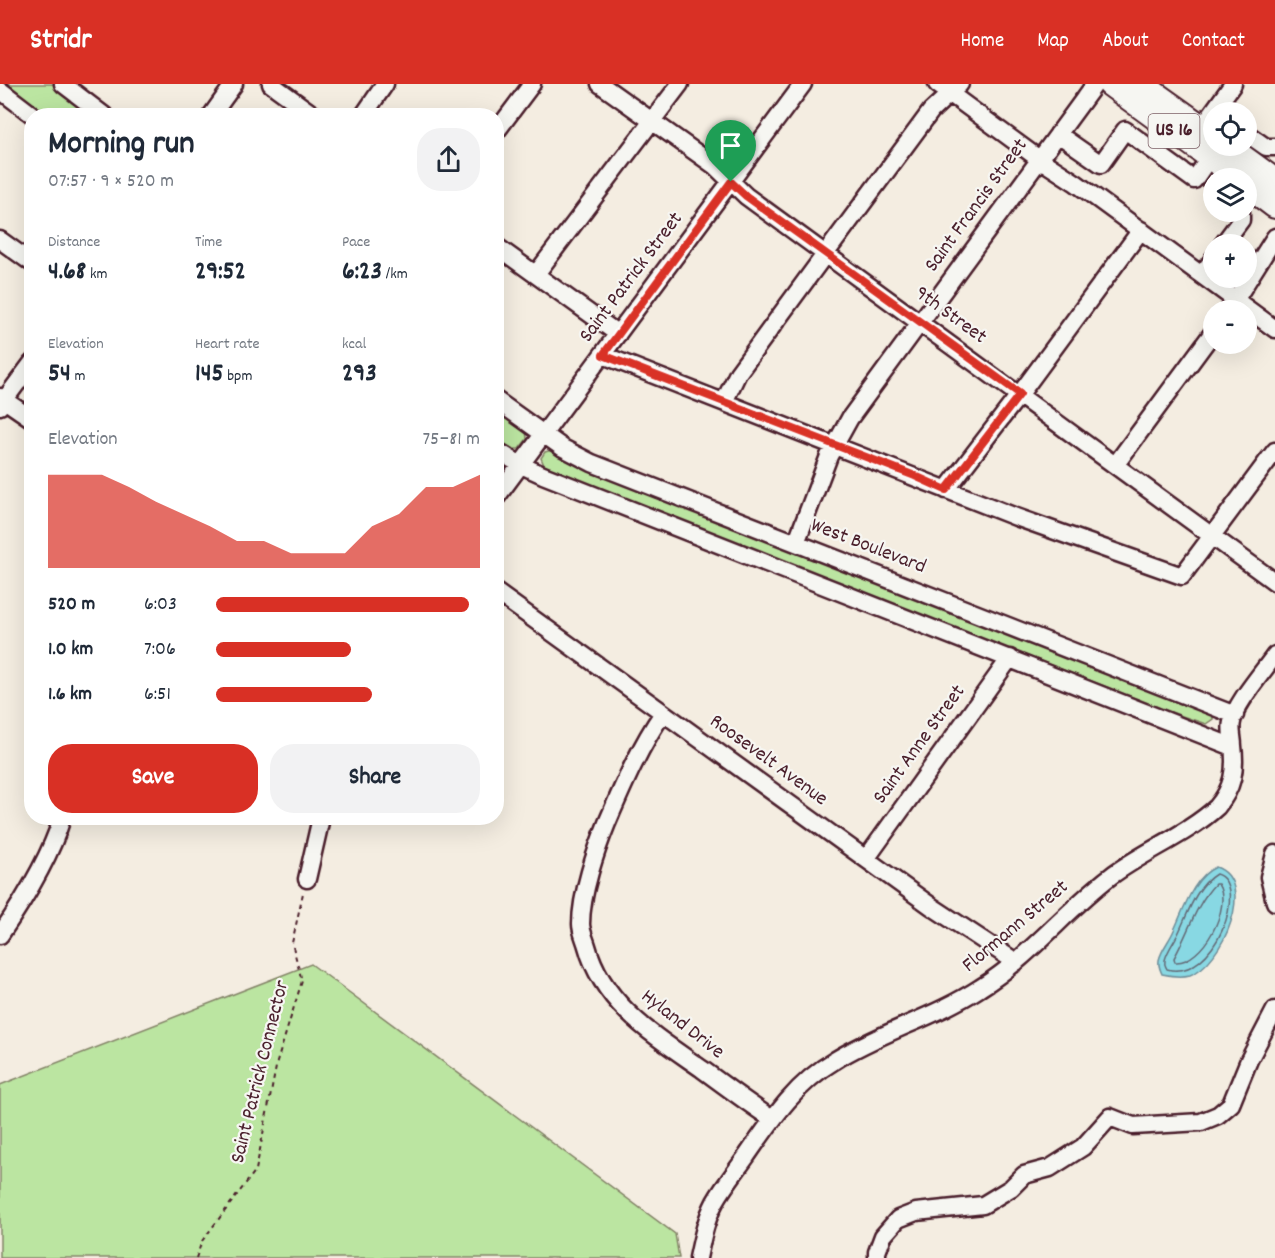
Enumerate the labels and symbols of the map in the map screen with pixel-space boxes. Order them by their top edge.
road number: US 16 [1148,114,1200,148]
pin [705,120,756,182]
street label: Saint Francis Street [918,133,1036,279]
street label: Saint Patrick Street [573,206,691,350]
street label: 9th Street [908,280,993,353]
street label: West Boulevard [806,511,930,583]
street label: Saint Anne Street [866,679,974,811]
street label: Roosevelt Avenue [703,708,833,814]
street label: Flormann Street [956,873,1076,981]
street label: Saint Patrick Connector [224,977,298,1167]
street label: Hyland Drive [634,983,730,1067]

